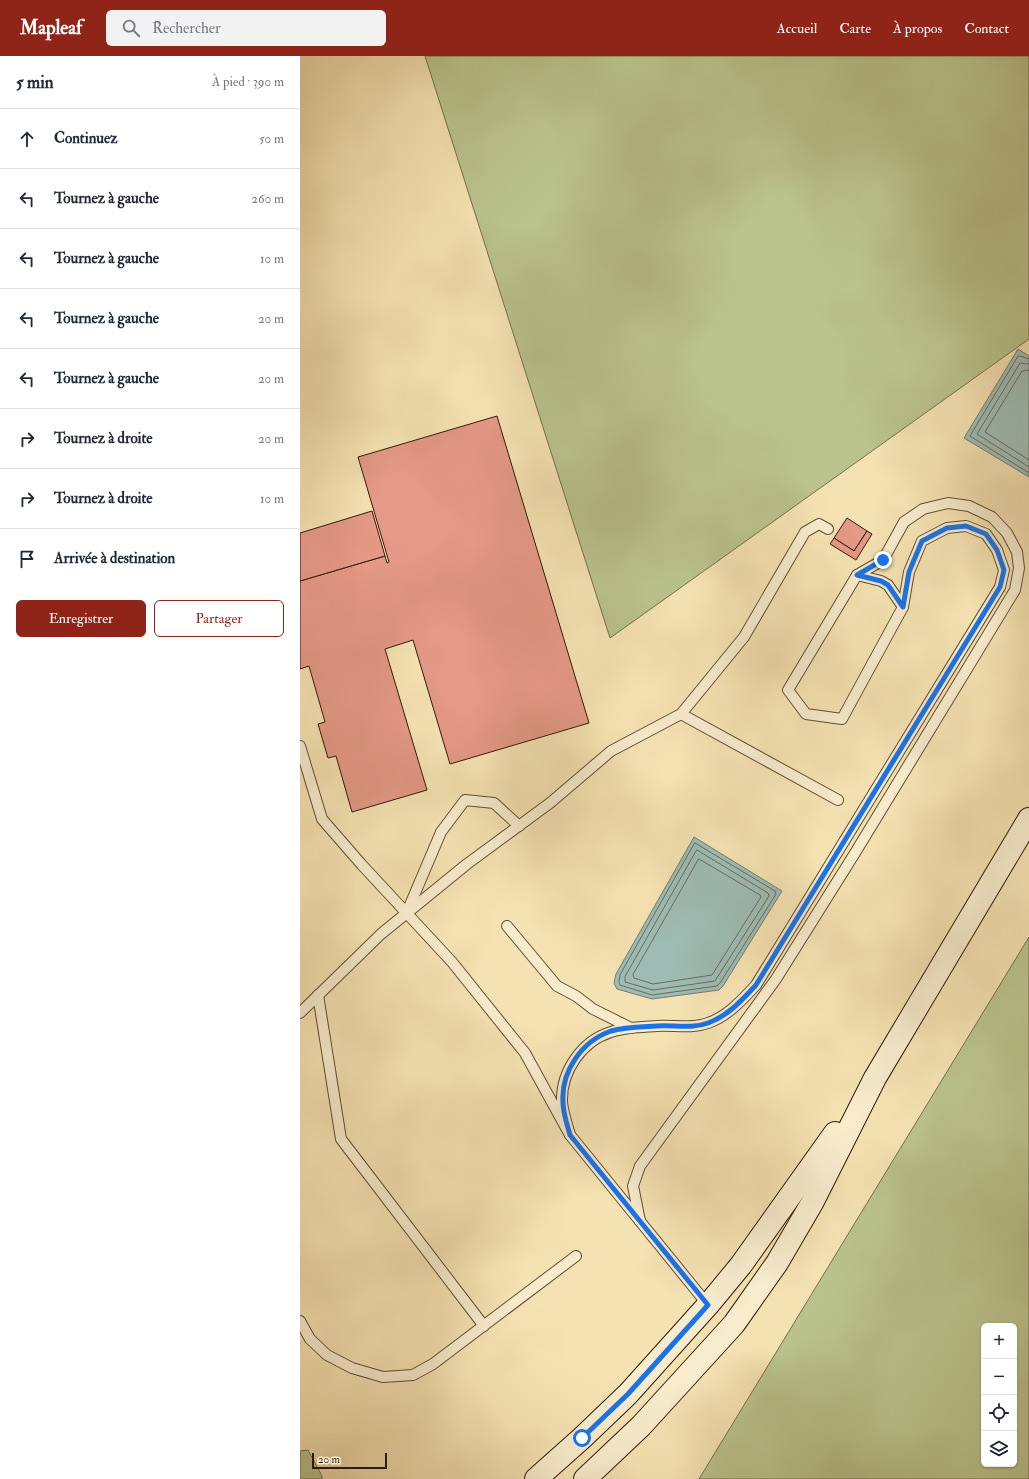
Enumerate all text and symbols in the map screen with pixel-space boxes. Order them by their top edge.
search box [106,10,386,46]
text: Mapleaf [20,16,82,40]
icon: search [120,17,142,39]
text: Rechercher [152,19,221,38]
text: Accueil [777,20,817,37]
text: Carte [839,20,871,37]
text: À propos [893,20,942,37]
text: Contact [964,20,1009,37]
text: 5 min [16,72,54,93]
text: À pied · 390 m [212,74,284,90]
icon: ahead [16,128,38,150]
text: Continuez [54,129,118,148]
text: 50 m [259,131,284,147]
icon: left [16,188,38,210]
text: Tournez à gauche [54,189,159,208]
text: 260 m [251,191,284,207]
icon: left [16,248,38,270]
text: Tournez à gauche [54,249,159,268]
text: 10 m [260,251,284,267]
icon: left [16,308,38,330]
text: Tournez à gauche [54,309,159,328]
text: 20 m [258,311,284,327]
icon: left [16,368,38,390]
text: Tournez à gauche [54,369,159,388]
text: 20 m [258,371,284,387]
icon: right [16,428,38,450]
text: Tournez à droite [54,429,153,448]
text: 20 m [258,431,284,447]
icon: right [16,488,38,510]
text: Tournez à droite [54,489,153,508]
text: 10 m [260,491,284,507]
icon: arrive [16,548,38,570]
text: Arrivée à destination [54,549,175,568]
route end [874,551,892,569]
button: Enregistrer [16,600,146,637]
button: Partager [154,600,284,637]
map controls [981,1323,1017,1467]
button: + [981,1323,1017,1359]
button: − [981,1359,1017,1395]
button: locate [981,1395,1017,1431]
route start [573,1429,591,1447]
button: layers [981,1431,1017,1467]
scale bar [312,1451,387,1470]
text: 20 m [318,1453,340,1466]

